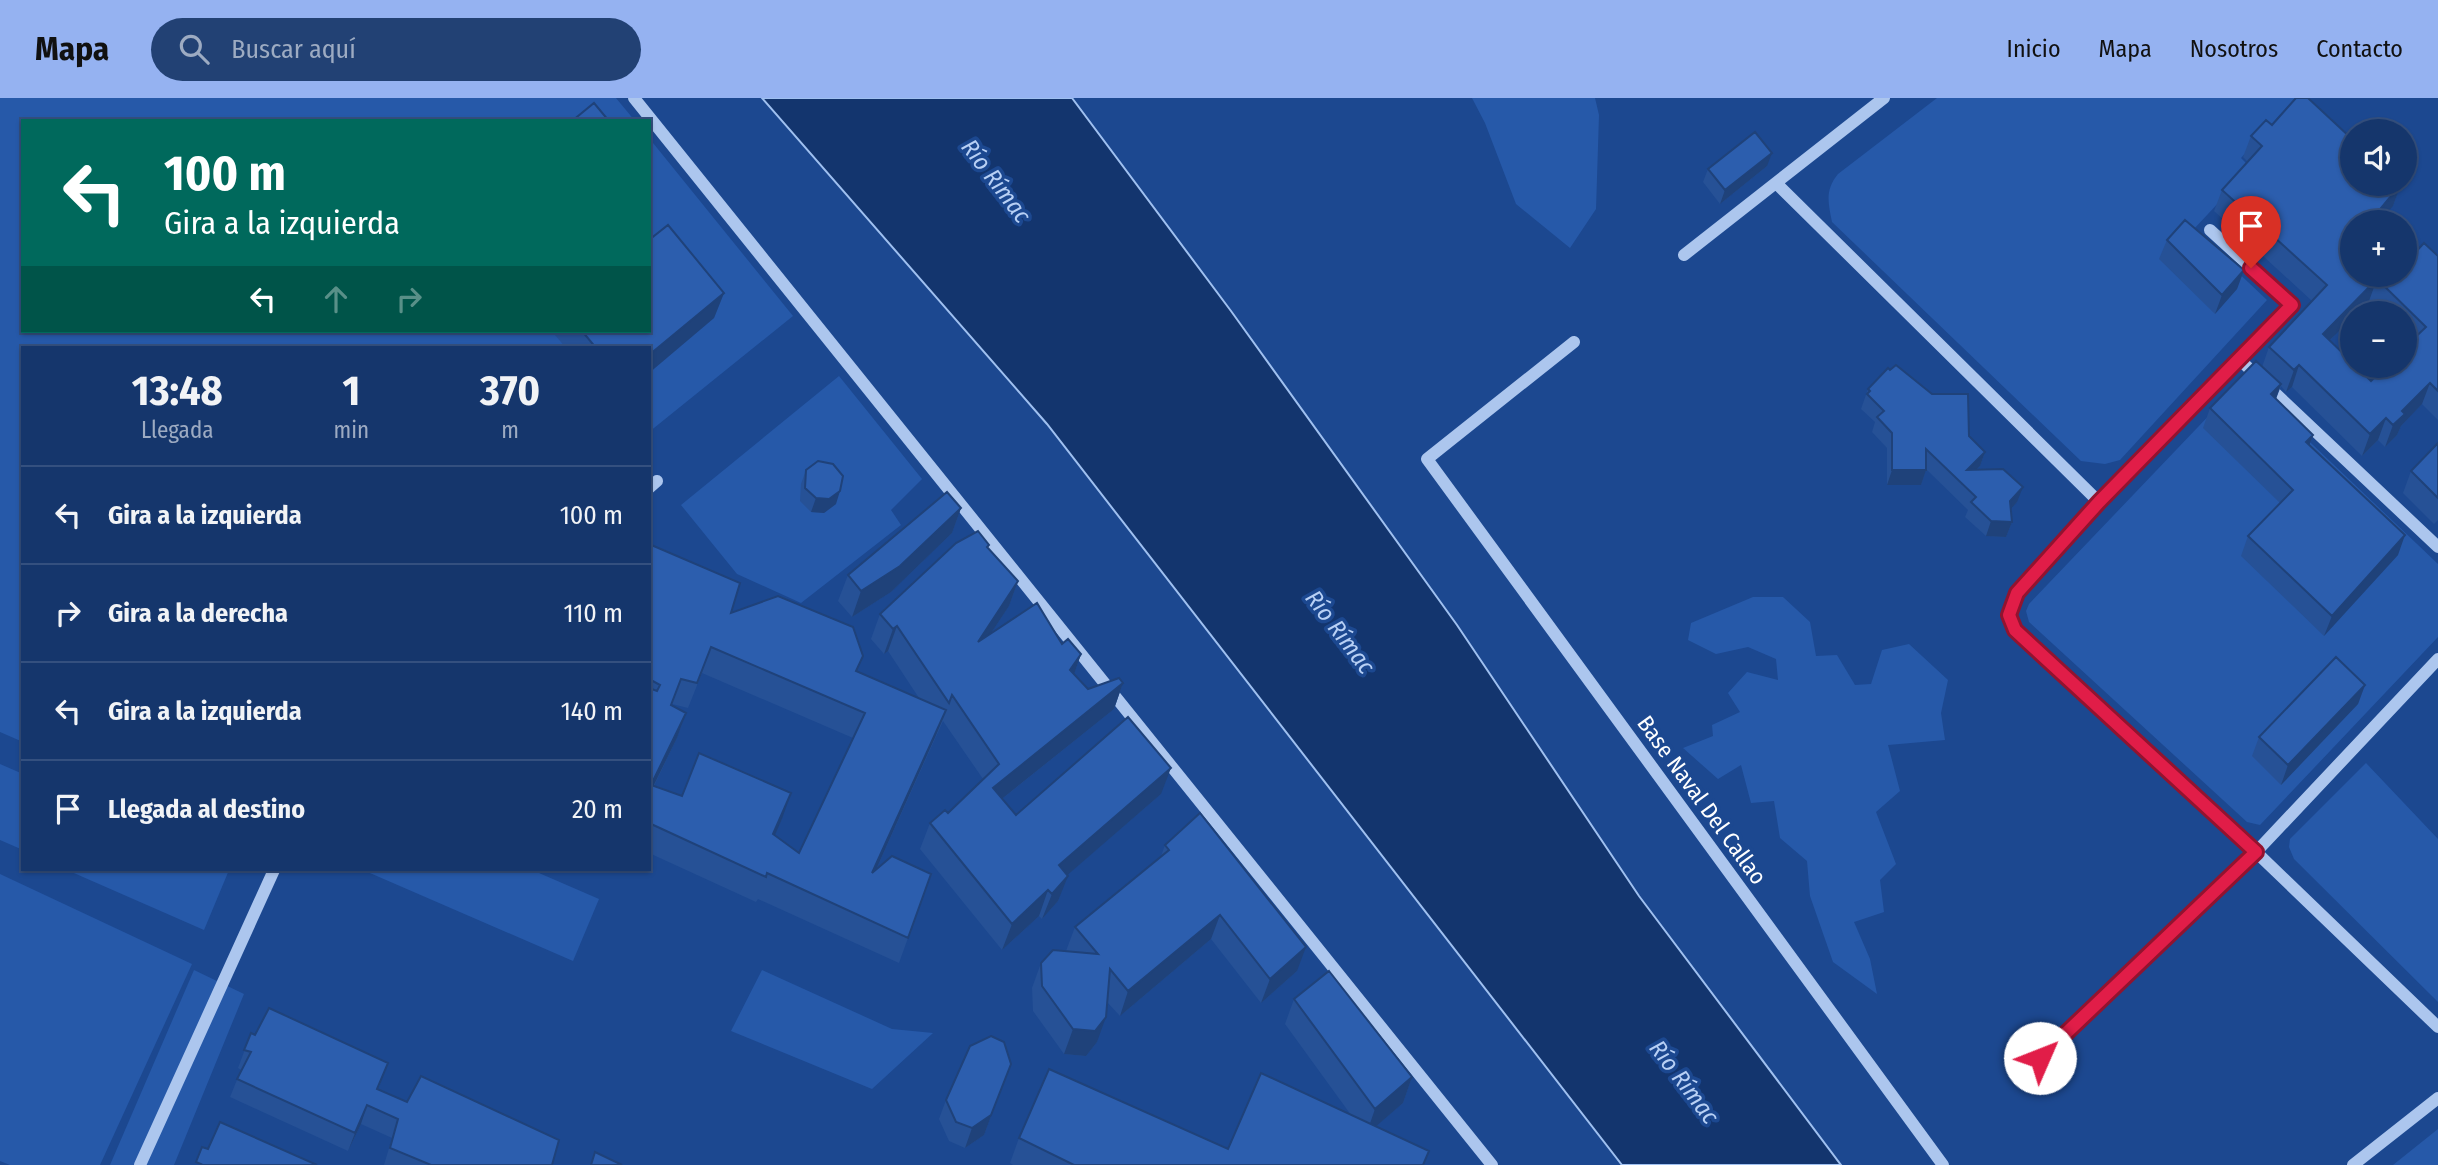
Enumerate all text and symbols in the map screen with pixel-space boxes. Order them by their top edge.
search box [151,18,641,81]
text: Mapa [35,29,109,69]
icon: search [175,30,213,68]
text: Buscar aquí [231,34,356,65]
text: Inicio [2007,35,2061,63]
text: Mapa [2099,35,2152,63]
text: Nosotros [2190,35,2278,63]
text: Contacto [2316,35,2403,63]
map controls [2340,119,2417,378]
button: sound [2340,119,2417,196]
water label: Río Rímac [956,134,1037,229]
text: 100 m [164,144,286,203]
icon: left [49,147,140,238]
pin [2221,196,2281,268]
text: Gira a la izquierda [164,204,400,242]
icon: arrive [2232,207,2270,245]
button: + [2340,210,2417,287]
icon: left [244,280,282,318]
icon: ahead [317,280,355,318]
icon: right [390,280,428,318]
button: − [2340,301,2417,378]
text: 13:48 [132,366,223,416]
text: 1 [342,366,360,416]
text: 370 [480,366,540,416]
text: Llegada [141,416,214,444]
text: min [334,416,369,444]
text: m [501,416,519,444]
icon: left [49,496,87,534]
text: Gira a la izquierda [108,500,302,531]
text: 100 m [560,500,623,531]
water label: Río Rímac [1300,585,1381,680]
icon: right [49,594,87,632]
text: Gira a la derecha [108,598,288,629]
text: 110 m [563,598,623,629]
icon: left [49,692,87,730]
text: Gira a la izquierda [108,696,302,727]
text: 140 m [561,696,623,727]
street label: Base Naval Del Callao [1631,710,1773,890]
icon: arrive [49,790,87,828]
text: Llegada al destino [108,794,305,825]
text: 20 m [572,794,623,825]
position arrow [2003,1021,2077,1095]
water label: Río Rímac [1644,1035,1725,1130]

